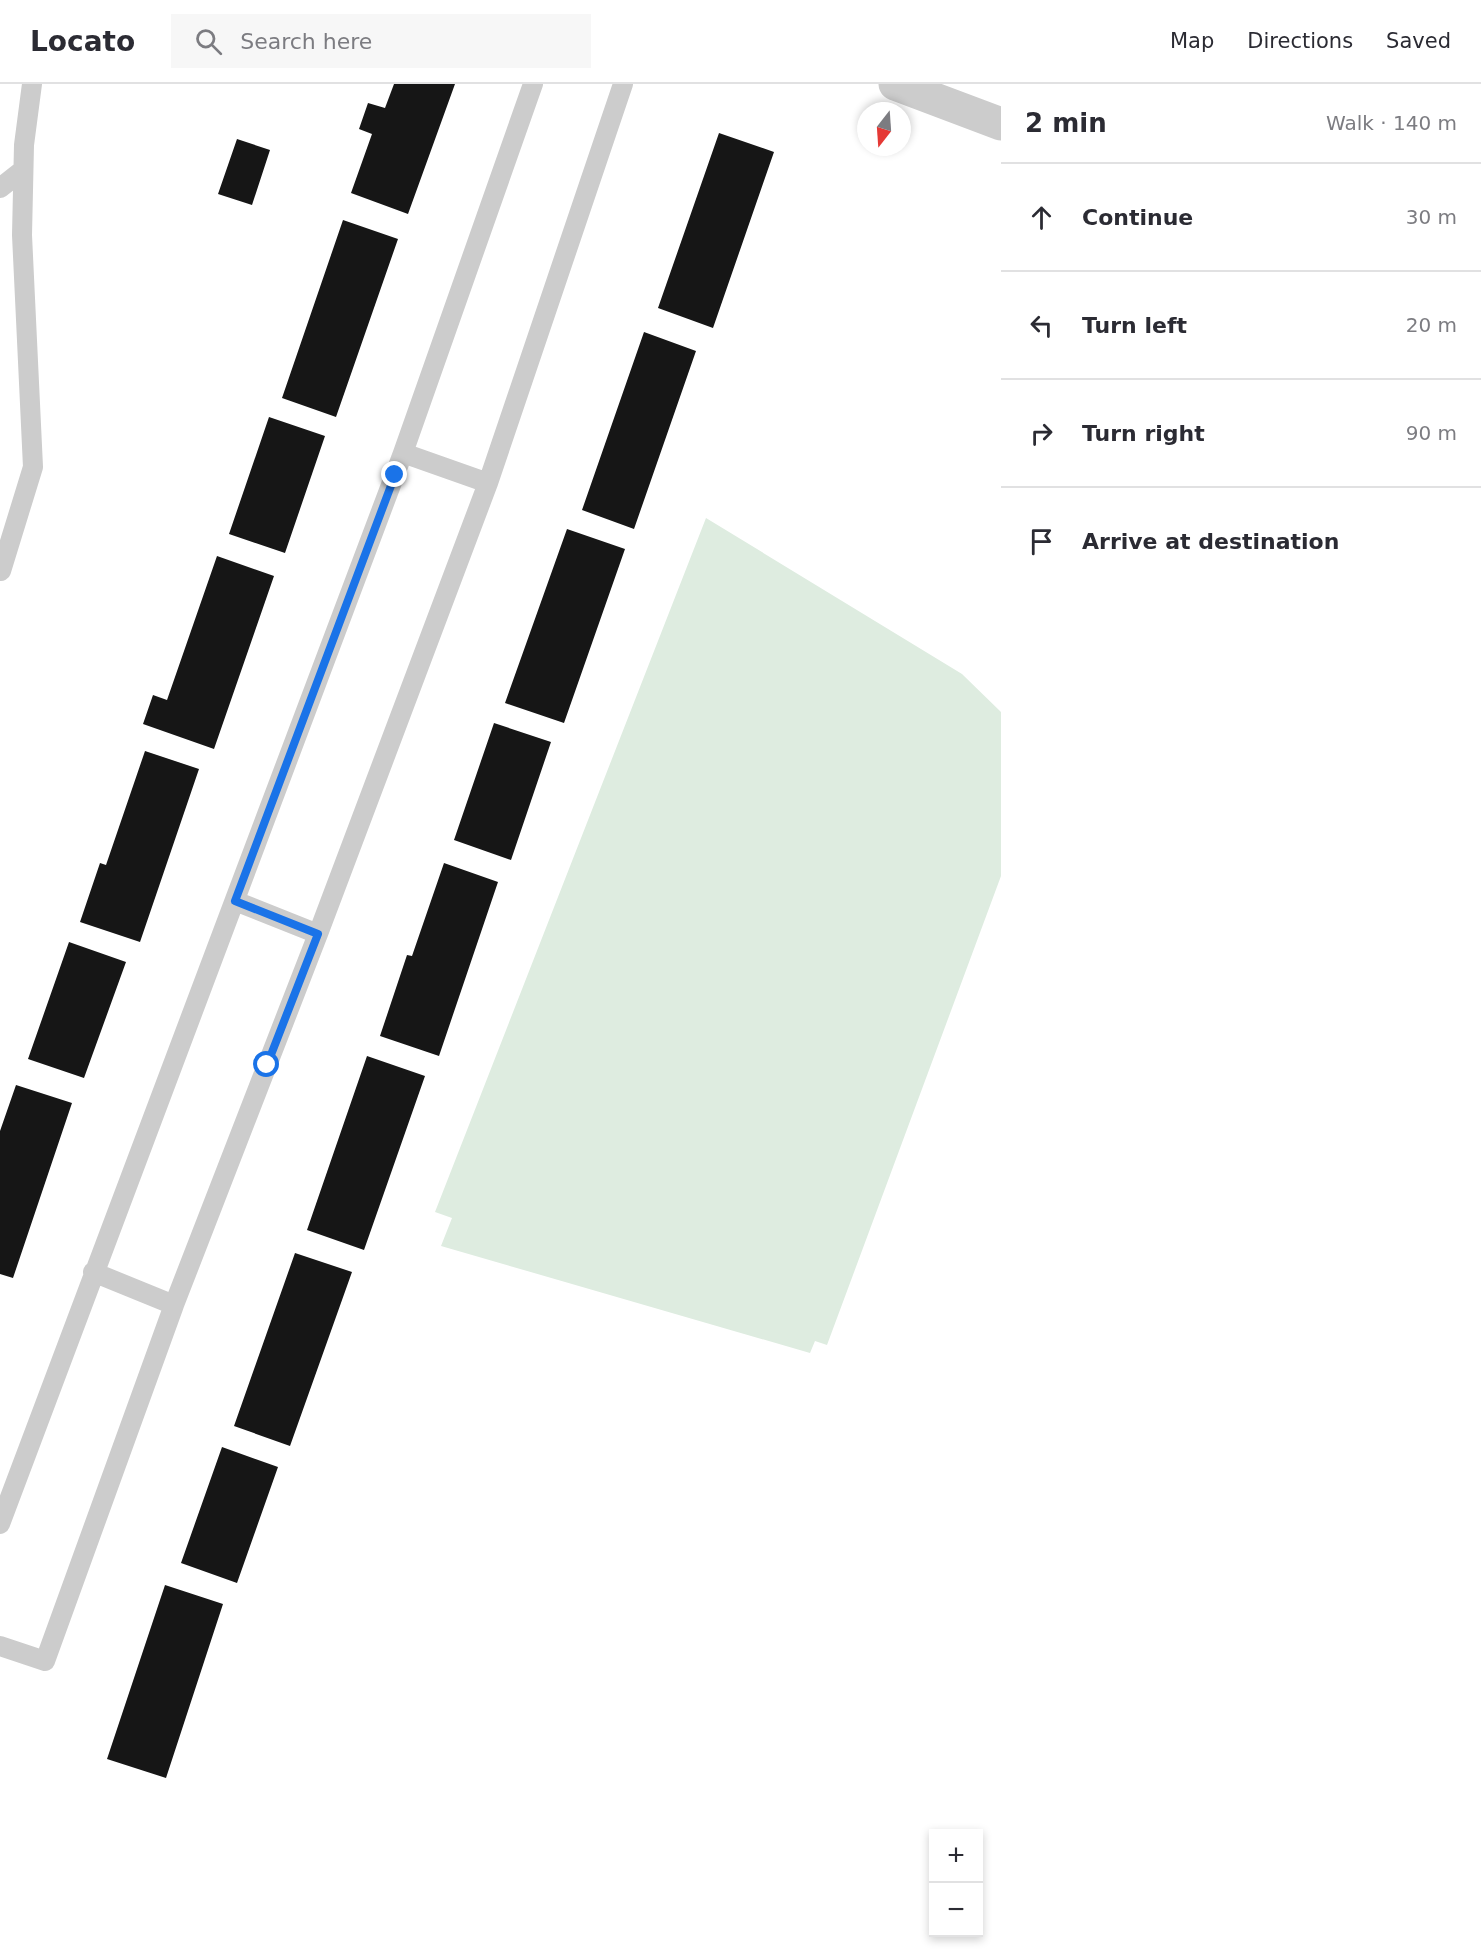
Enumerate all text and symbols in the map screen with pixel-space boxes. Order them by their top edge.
search box [171,14,591,68]
text: Locato [30,25,135,58]
icon: search [192,25,225,58]
text: Search here [240,29,372,54]
text: Map [1170,29,1214,53]
text: Directions [1247,29,1353,53]
text: Saved [1386,29,1451,53]
north arrow [857,102,911,156]
text: 2 min [1025,108,1107,138]
text: Walk · 140 m [1326,111,1457,135]
icon: ahead [1025,201,1058,234]
text: Continue [1082,205,1193,230]
text: 30 m [1406,205,1457,229]
icon: left [1025,309,1058,342]
text: Turn left [1082,313,1187,338]
text: 20 m [1406,313,1457,337]
icon: right [1025,417,1058,450]
text: Turn right [1082,421,1205,446]
text: 90 m [1406,421,1457,445]
route end [381,461,407,487]
icon: arrive [1025,525,1058,558]
text: Arrive at destination [1082,529,1339,554]
route start [253,1051,279,1077]
map controls [929,1829,983,1937]
button: + [929,1829,983,1883]
button: − [929,1883,983,1937]

